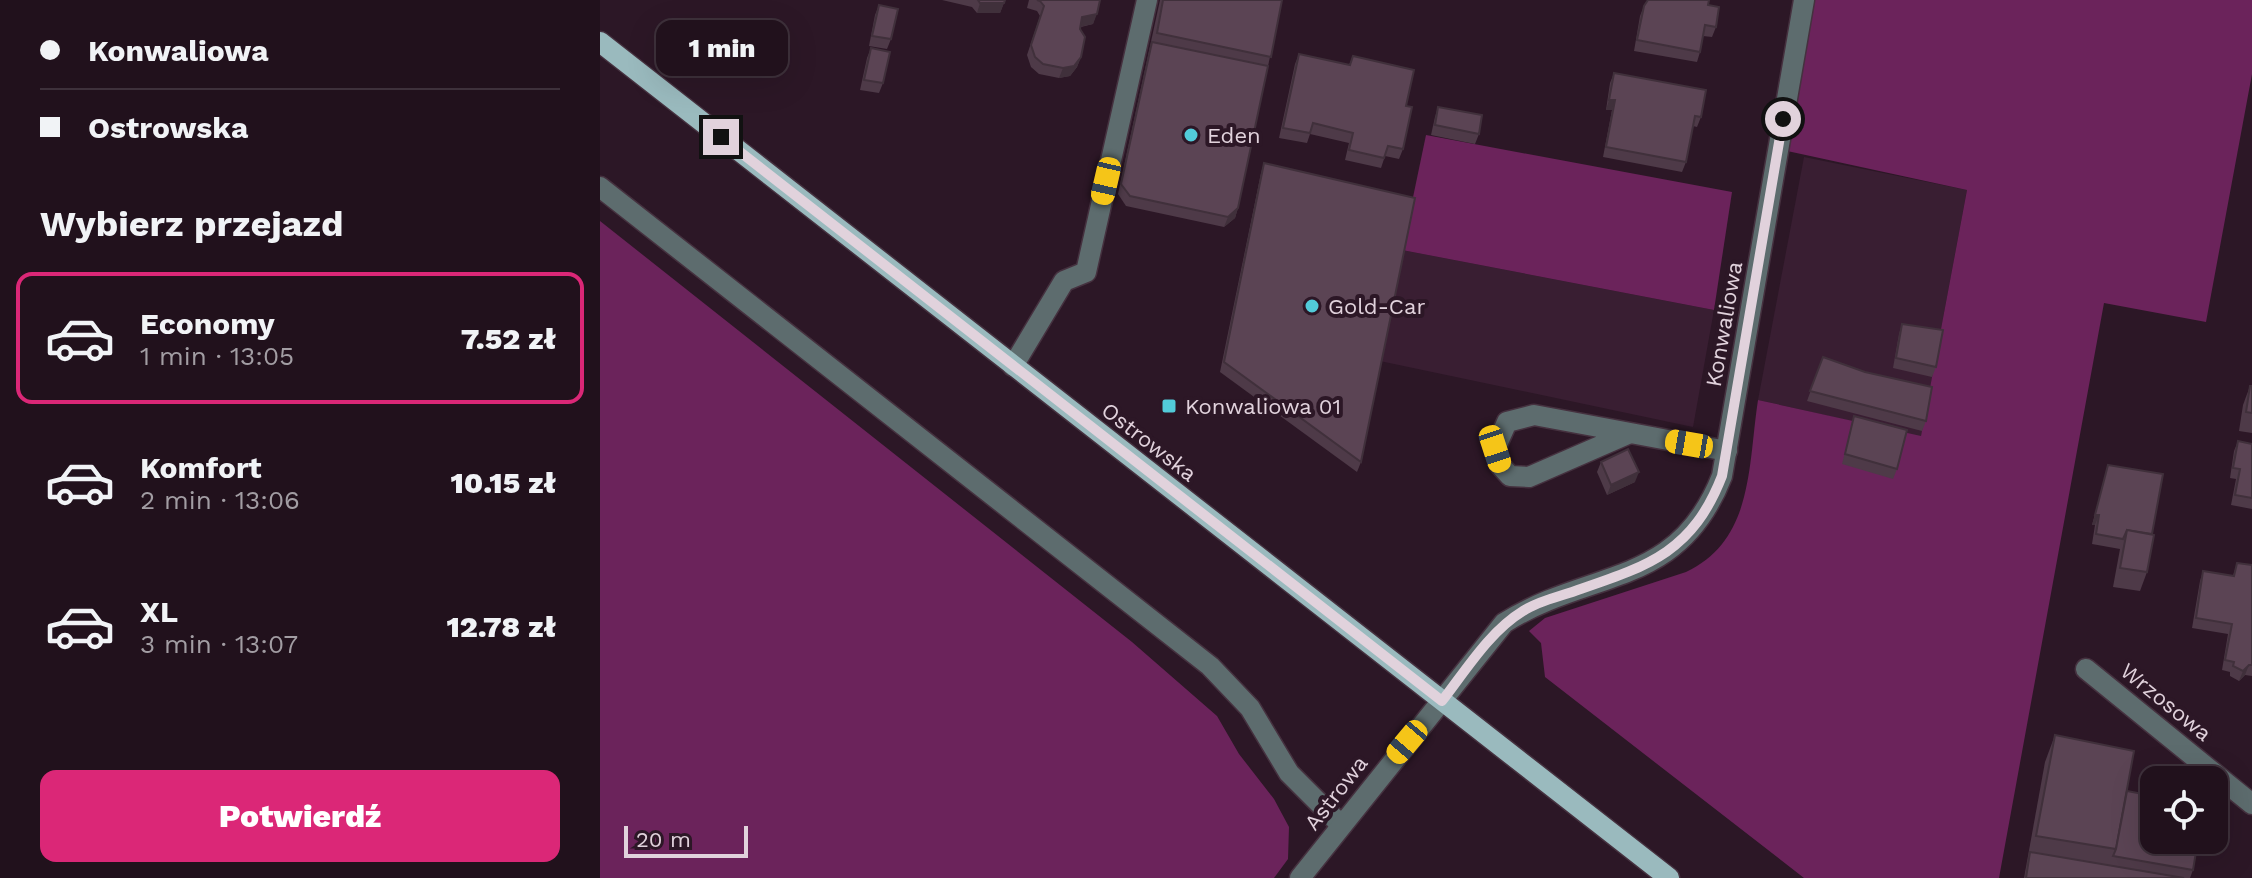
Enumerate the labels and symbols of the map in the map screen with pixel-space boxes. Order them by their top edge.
callout: 1 min [655,21,787,77]
route start [1765,101,1801,137]
route end [703,119,739,155]
place label: Eden [1207,123,1261,148]
marker: Eden [1182,126,1200,144]
car [1089,155,1123,207]
street label: Konwaliowa [1701,259,1747,389]
place label: Gold-Car [1328,294,1425,319]
marker: Gold-Car [1303,297,1321,315]
place label: Konwaliowa 01 [1185,394,1341,419]
street label: Ostrowska [1097,397,1201,487]
marker: Konwaliowa 01 [1160,397,1178,415]
car [1476,422,1514,476]
car [1663,428,1715,460]
street label: Wrzosowa [2116,658,2216,746]
car [1382,716,1432,768]
street label: Astrowa [1299,751,1373,835]
scale bar [624,822,748,858]

